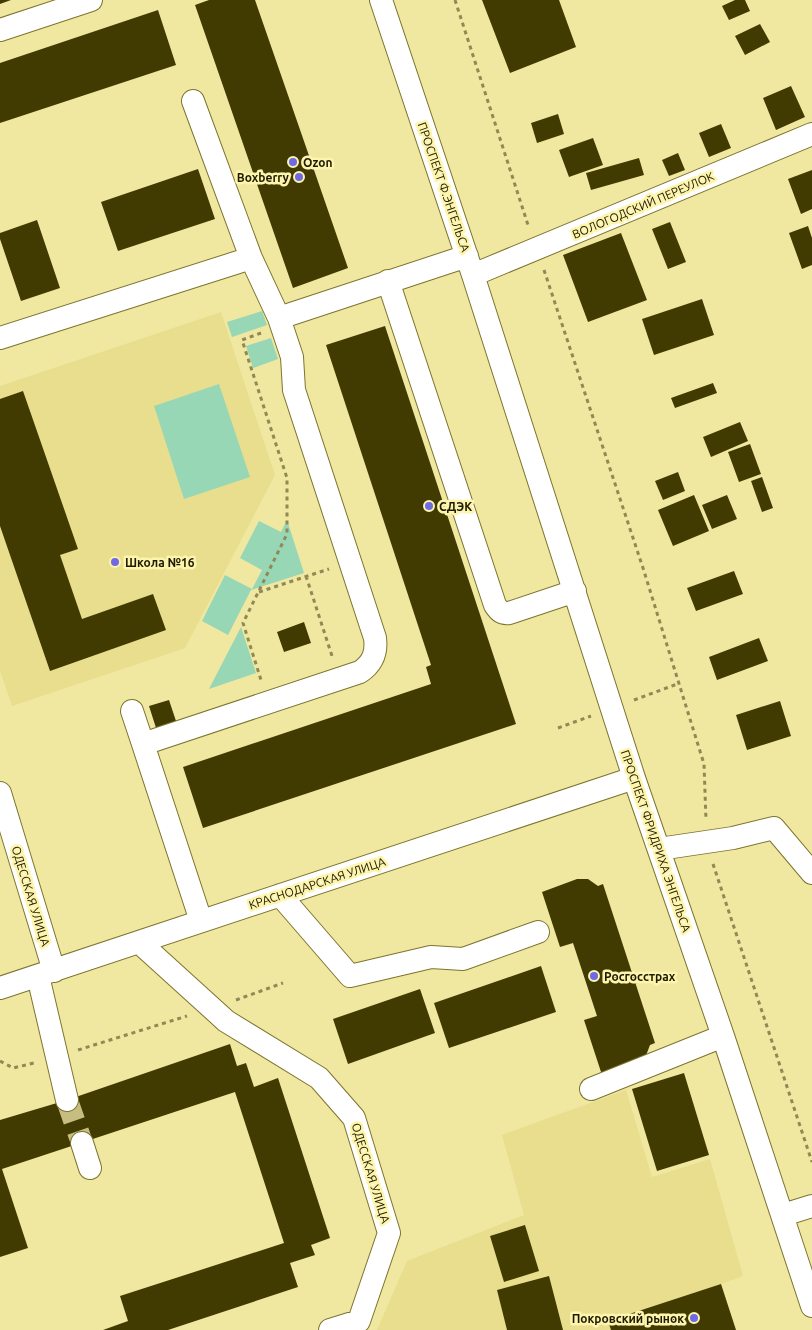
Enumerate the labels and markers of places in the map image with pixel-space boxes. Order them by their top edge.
marker: Ozon [287,156,299,168]
place label: Ozon [303,156,332,169]
place label: Boxberry [237,171,290,184]
marker: Boxberry [293,171,305,183]
marker: СДЭК [423,500,435,512]
place label: СДЭК [439,500,472,513]
marker: Школа №16 [109,556,121,568]
place label: Школа №16 [125,556,195,569]
marker: Росгосстрах [588,970,600,982]
place label: Росгосстрах [604,970,676,983]
place label: Покровский рынок [572,1312,684,1325]
marker: Покровский рынок [688,1312,700,1324]

